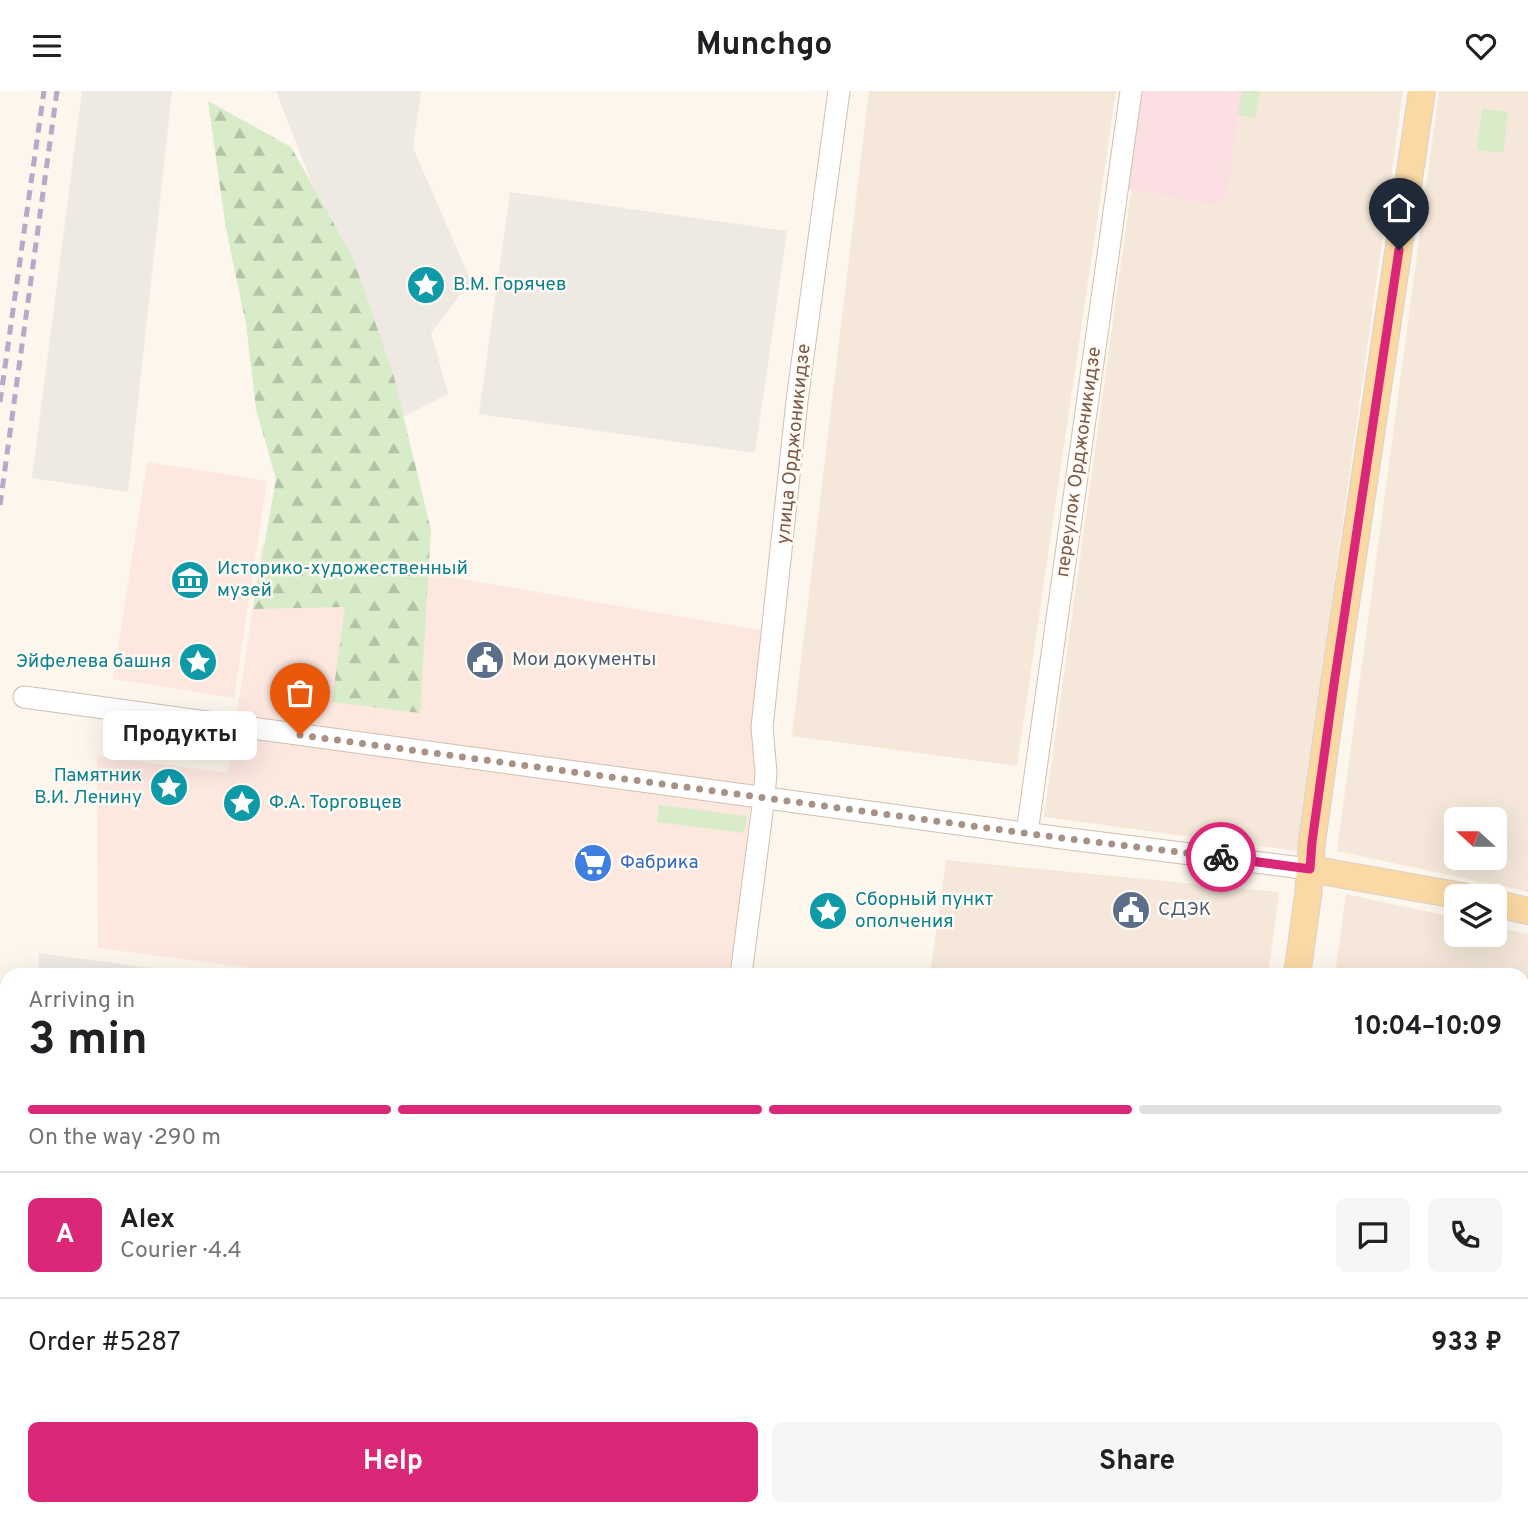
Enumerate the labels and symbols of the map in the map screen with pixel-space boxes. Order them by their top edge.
pin [1369,178,1429,250]
place icon: В.М. Горячев [405,264,447,306]
place label: В.М. Горячев [453,273,567,297]
street label: улица Орджоникидзе [772,343,816,545]
street label: переулок Орджоникидзе [1051,345,1107,579]
place label: Историко-художественный музей [217,557,468,603]
museum icon: Историко-художественный музей [169,559,211,601]
public building icon: Мои документы [464,639,506,681]
place icon: Эйфелева башня [177,641,219,683]
place label: Мои документы [512,648,656,672]
place label: Эйфелева башня [16,650,171,674]
pin [270,663,330,735]
callout: Продукты [104,711,258,759]
place label: Памятник В.И. Ленину [34,764,142,810]
place icon: Памятник В.И. Ленину [148,766,190,808]
place icon: Ф.А. Торговцев [221,782,263,824]
place label: Ф.А. Торговцев [269,791,402,815]
north arrow [1444,807,1507,870]
courier [1186,822,1256,892]
supermarket icon: Фабрика [572,842,614,884]
place label: Фабрика [620,851,699,875]
place label: Сборный пункт ополчения [855,888,994,934]
public building icon: СДЭК [1110,889,1152,931]
place icon: Сборный пункт ополчения [807,890,849,932]
place label: СДЭК [1158,898,1211,922]

